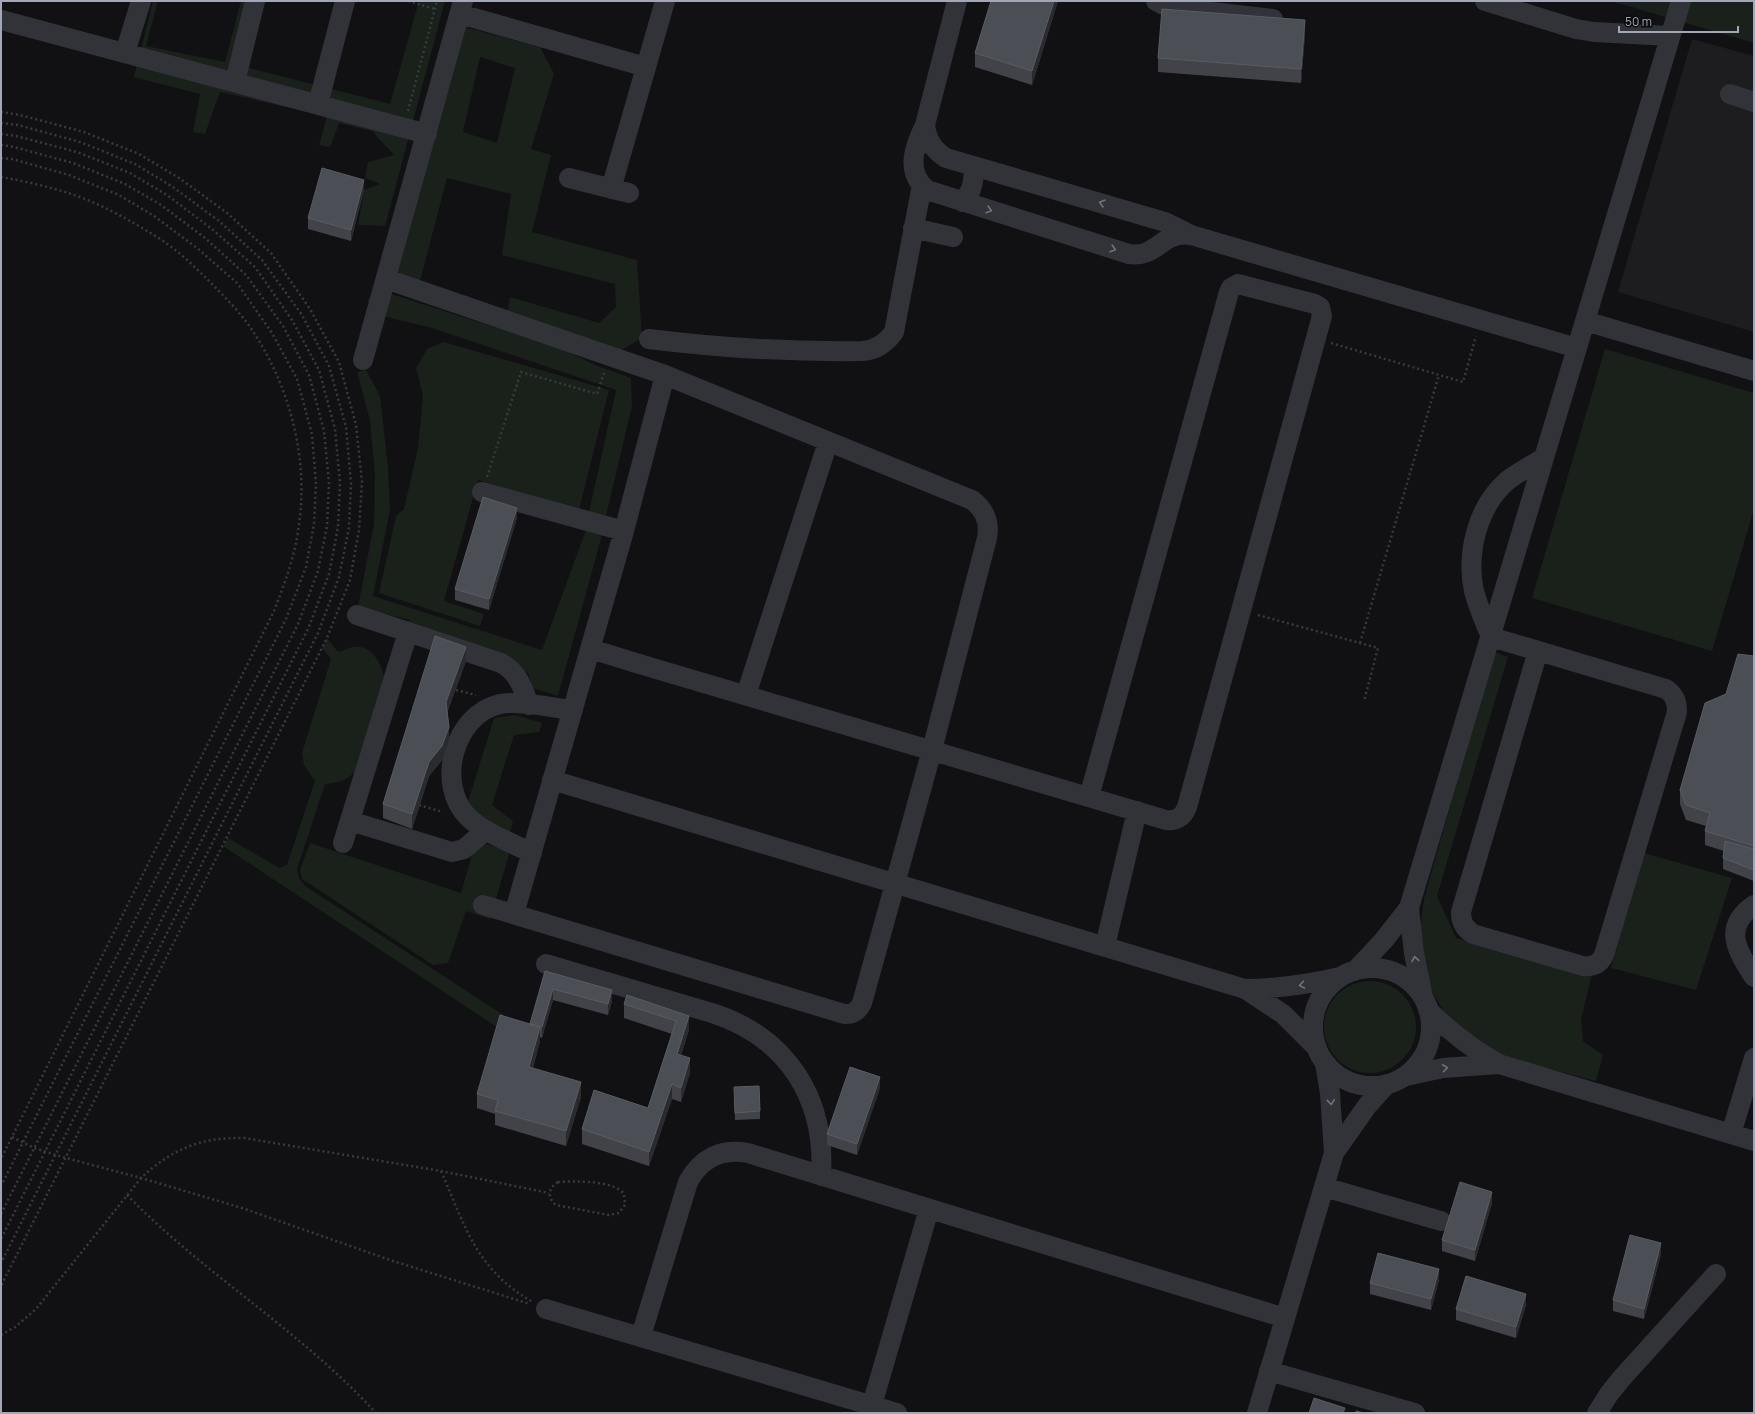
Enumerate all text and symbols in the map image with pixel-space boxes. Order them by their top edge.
scale bar [1619,8,1738,34]
text: 50 m [1625,13,1652,30]
one-way arrow [1098,199,1105,208]
one-way arrow [985,205,992,214]
one-way arrow [1109,244,1116,253]
one-way arrow [1411,956,1420,962]
one-way arrow [1299,980,1305,989]
one-way arrow [1441,1064,1448,1073]
one-way arrow [1326,1099,1335,1105]

